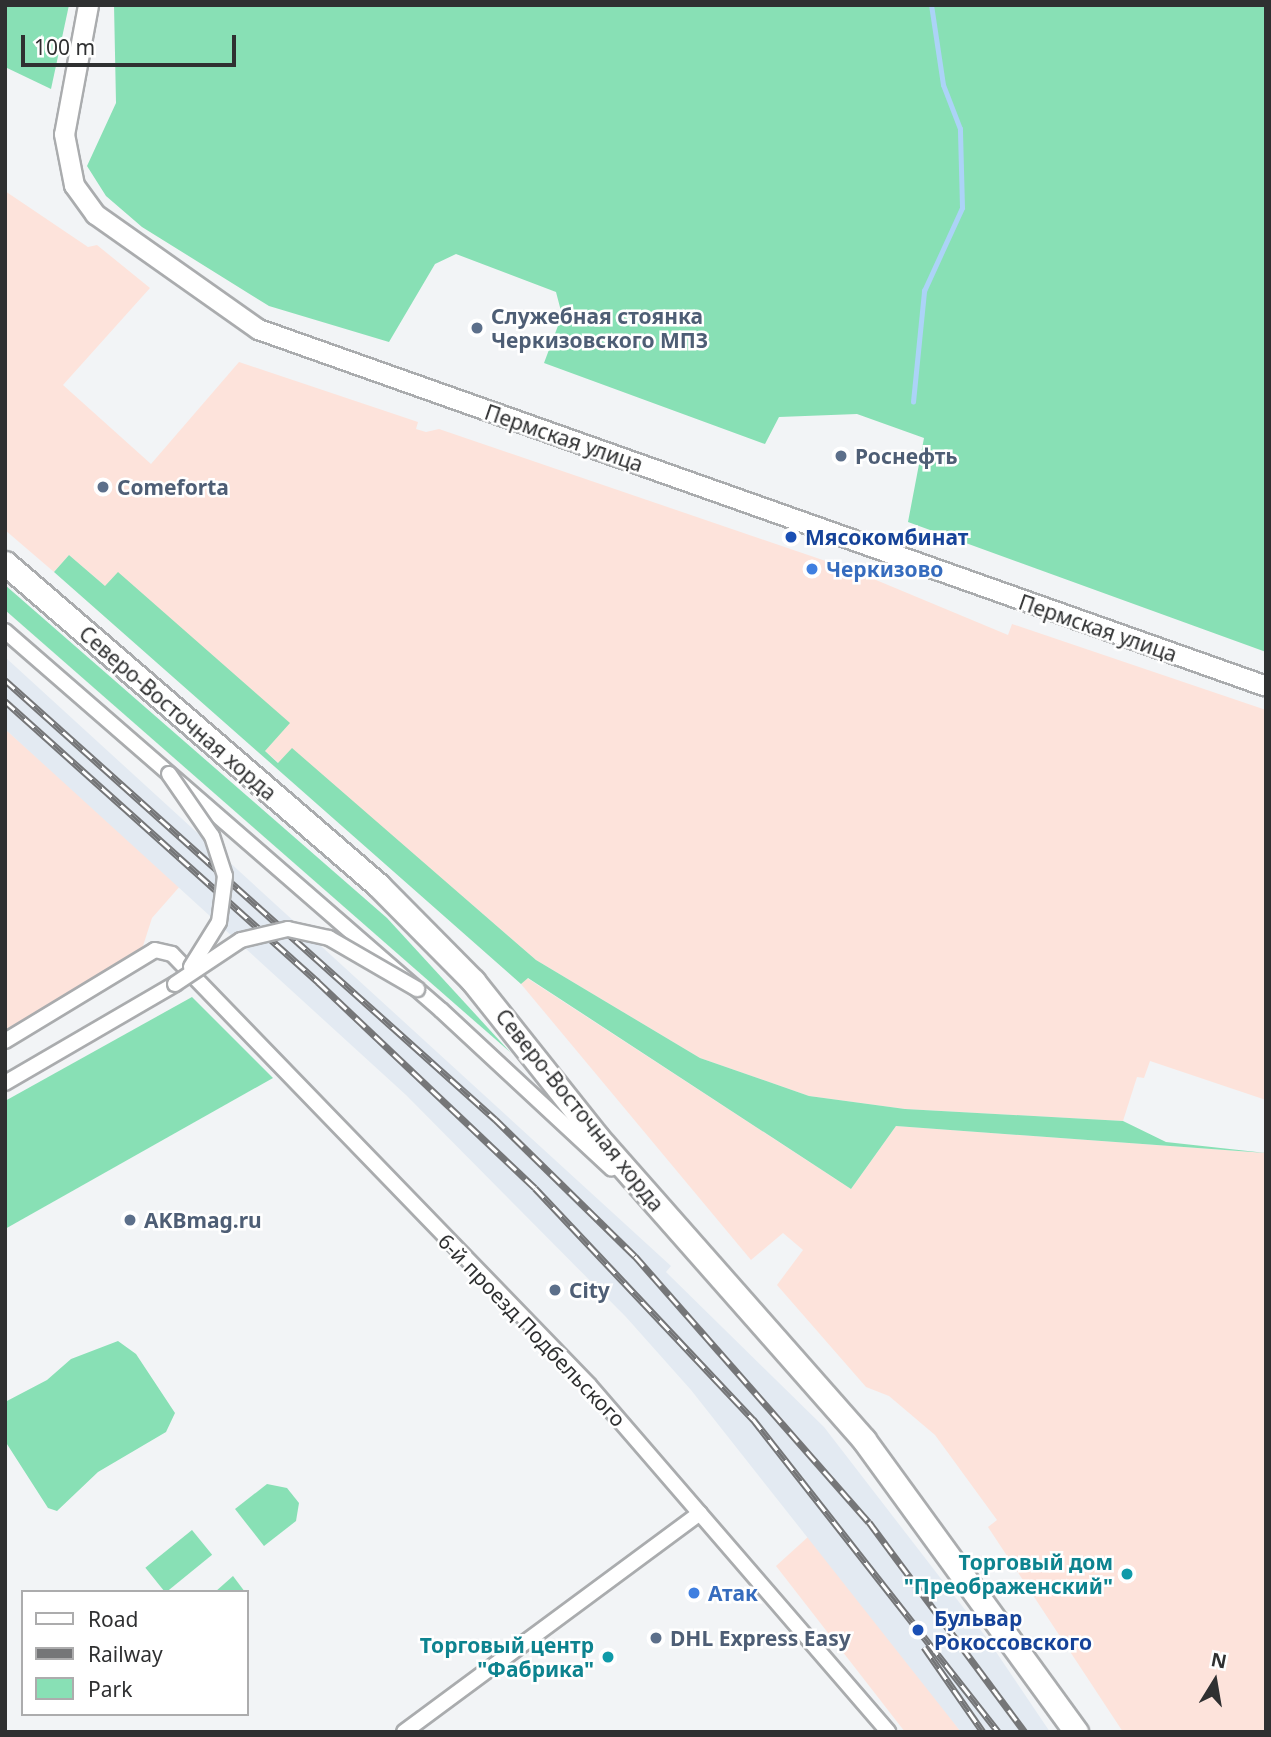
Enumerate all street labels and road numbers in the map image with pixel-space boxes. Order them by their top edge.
street label: Пермская улица [482,399,646,477]
street label: Пермская улица [1016,589,1180,667]
street label: Северо-Восточная хорда [74,620,282,806]
street label: Северо-Восточная хорда [491,1004,669,1216]
street label: 6-й проезд Подбельского [433,1228,631,1432]

